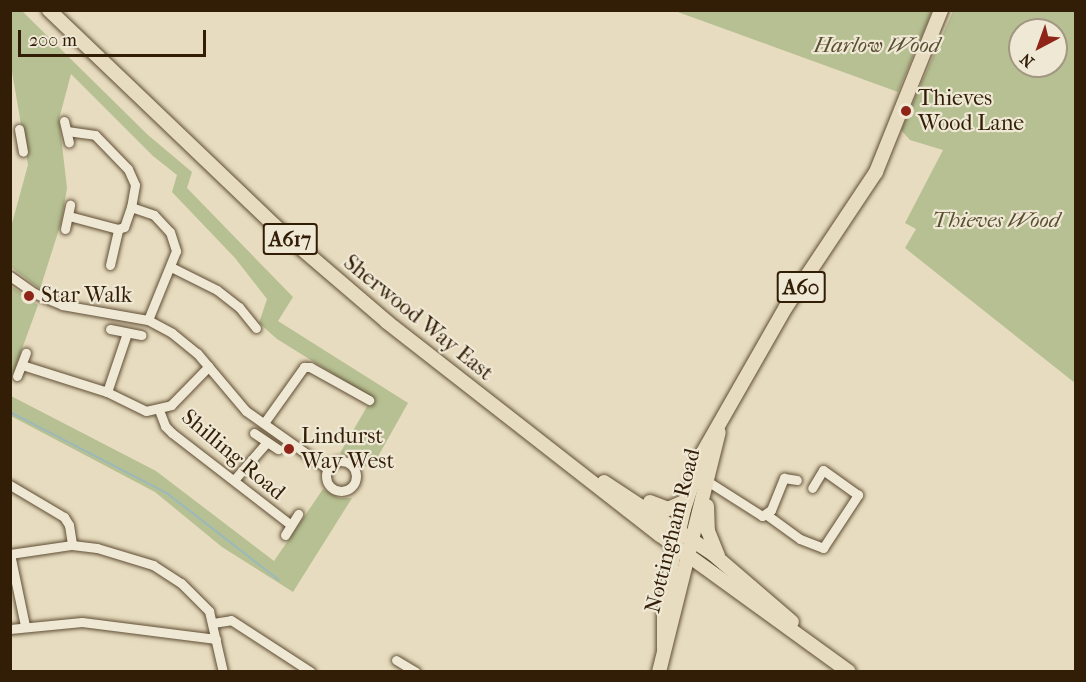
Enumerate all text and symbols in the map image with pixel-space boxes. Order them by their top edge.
scale bar [21,18,208,56]
north arrow [1008,18,1068,78]
text: 200 m [29,30,77,51]
park label: Harlow Wood [814,33,940,59]
text: N [1016,49,1038,72]
place label: Thieves Wood Lane [918,85,1024,136]
marker: Thieves Wood Lane [899,104,913,118]
park label: Thieves Wood [932,208,1060,234]
road number: A617 [262,221,318,257]
street label: Sherwood Way East [338,250,498,386]
road number: A60 [776,269,826,305]
place label: Star Walk [41,283,132,309]
marker: Star Walk [22,289,36,303]
street label: Shilling Road [176,404,290,506]
place label: Lindurst Way West [301,423,394,475]
marker: Lindurst Way West [282,442,296,456]
street label: Nottingham Road [640,446,706,616]

